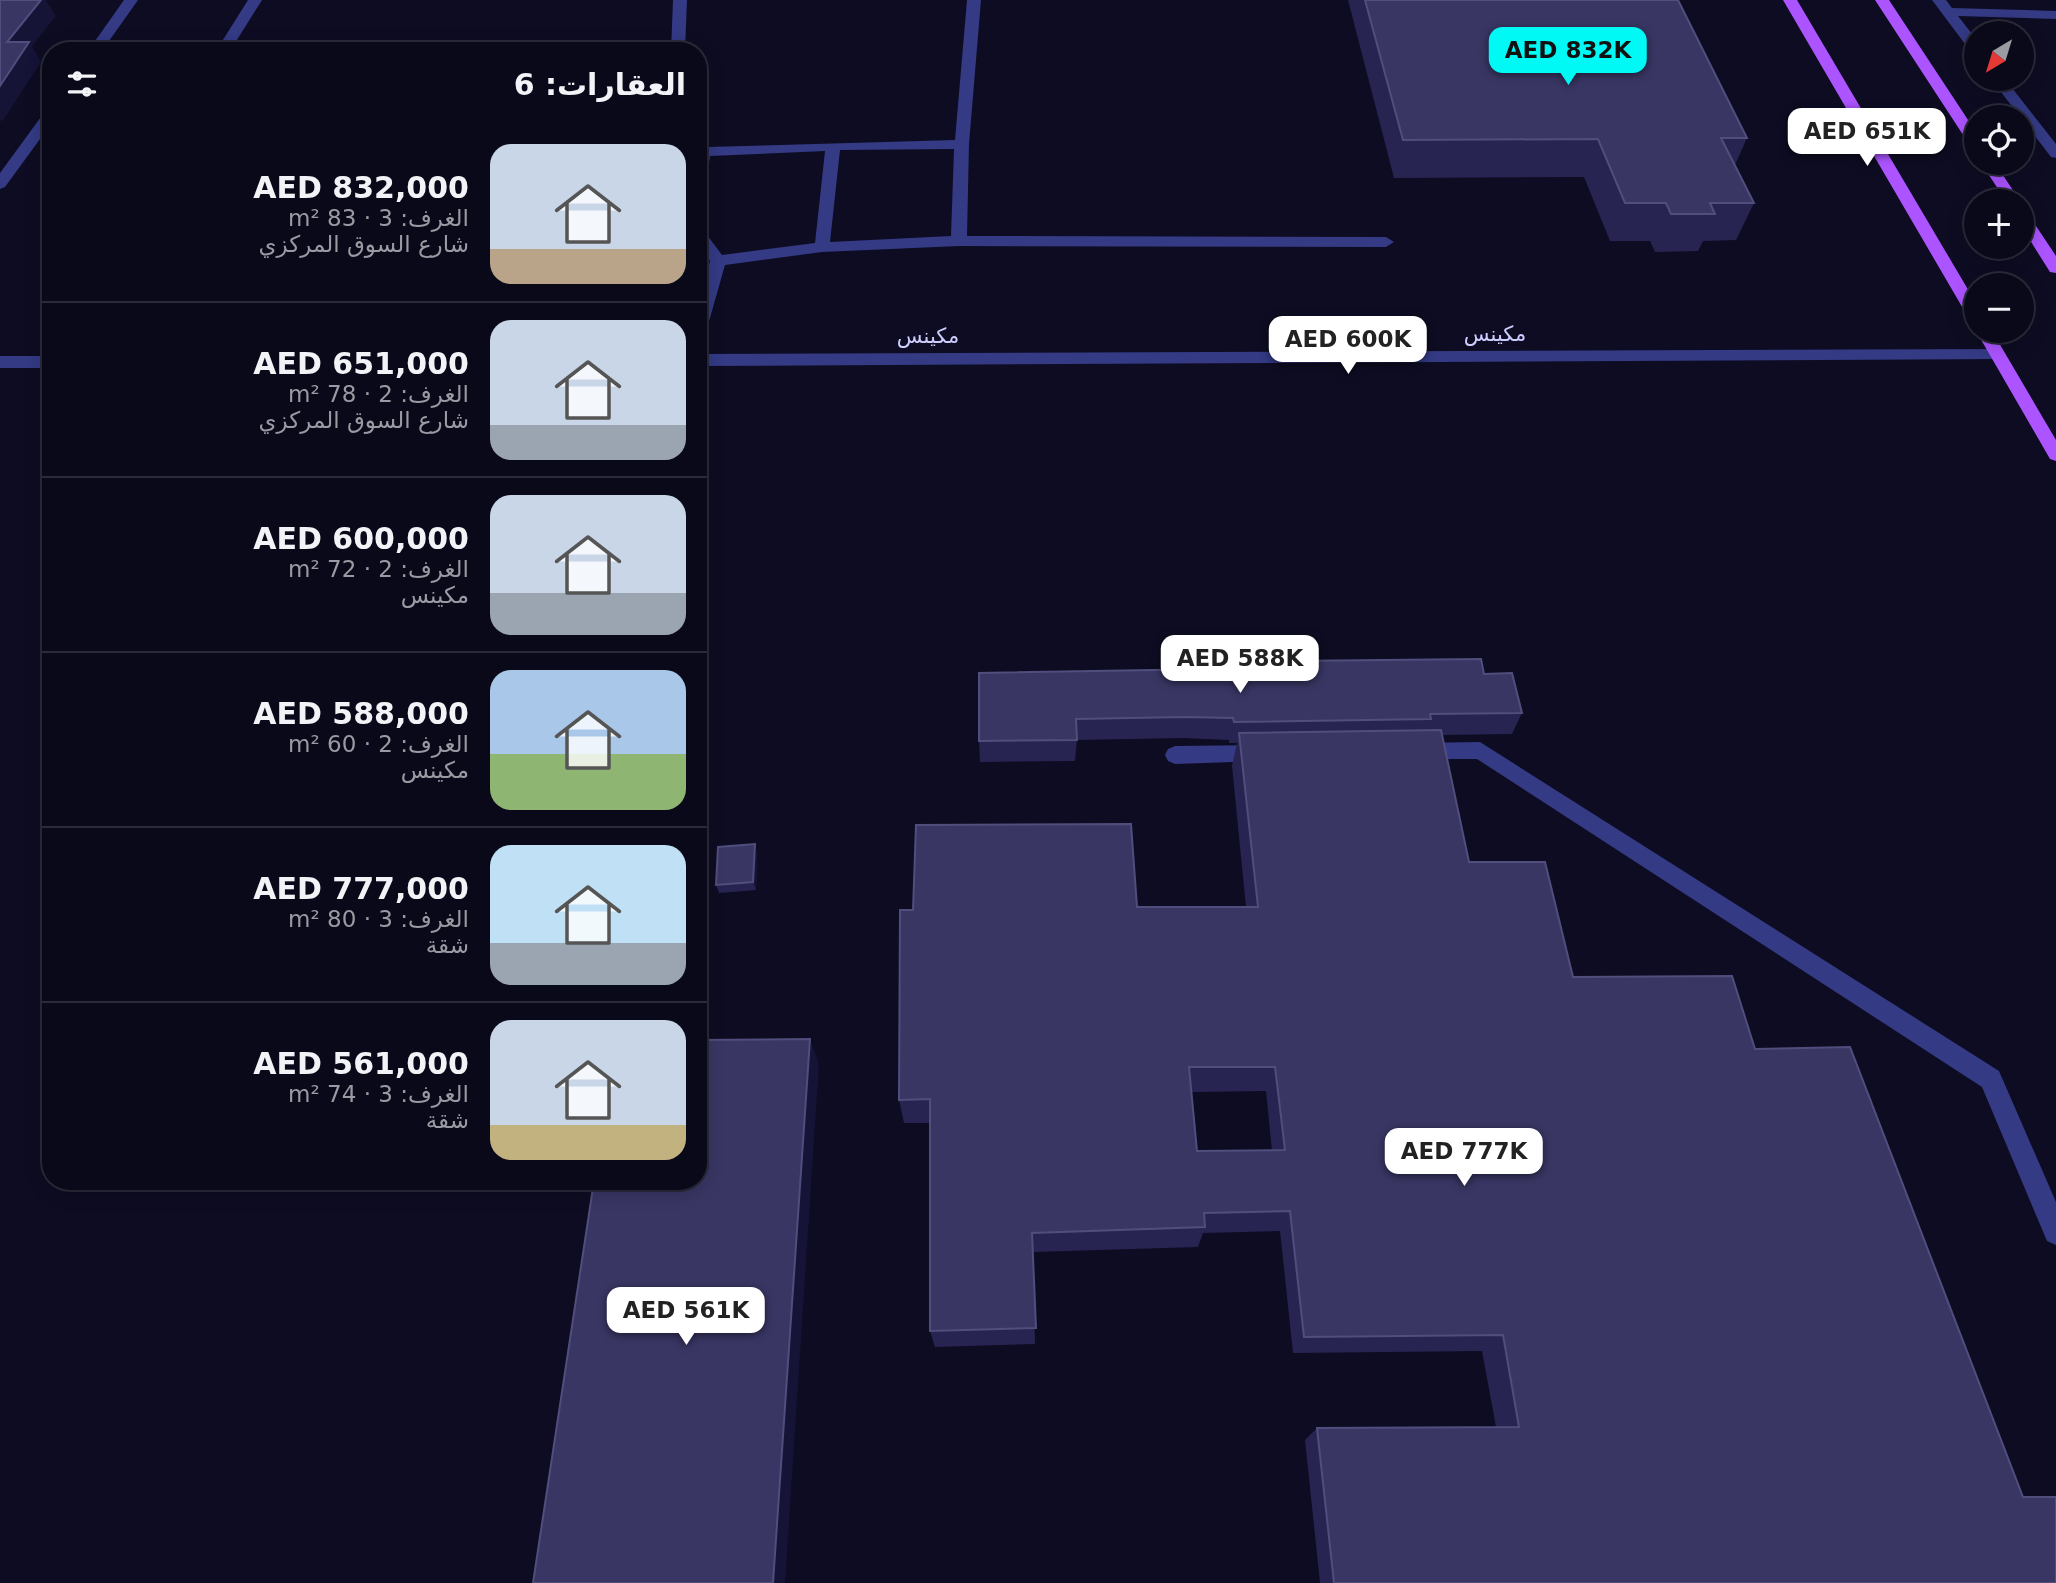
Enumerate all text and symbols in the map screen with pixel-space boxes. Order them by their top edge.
north arrow [1964,21,2034,91]
map controls [1964,21,2034,343]
pin: AED 832K [1496,28,1640,87]
text: AED 832K [1505,37,1631,63]
icon: filters [63,65,101,103]
text: العقارات: 6 [514,67,686,102]
button: locate [1964,105,2034,175]
pin: AED 651K [1795,108,1939,168]
text: AED 651K [1804,118,1930,144]
text: AED 832,000 [253,170,469,205]
icon: home [546,172,630,256]
button: + [1964,189,2034,259]
text: الغرف: 3 · 83 m² [288,205,469,231]
text: شارع السوق المركزي [259,231,469,257]
button: − [1964,273,2034,343]
pin: AED 600K [1276,316,1420,376]
street label: مكينس [1464,322,1526,346]
street label: مكينس [897,324,959,348]
text: AED 600K [1285,326,1411,352]
text: AED 651,000 [253,346,469,381]
icon: home [546,348,630,432]
text: الغرف: 2 · 78 m² [288,381,469,407]
text: شارع السوق المركزي [259,407,469,433]
text: AED 600,000 [253,521,469,556]
icon: home [546,523,630,607]
text: الغرف: 2 · 72 m² [288,556,469,582]
text: مكينس [401,582,469,608]
pin: AED 588K [1168,636,1312,695]
text: AED 588K [1177,645,1303,671]
text: AED 588,000 [253,696,469,731]
icon: home [546,698,630,782]
text: الغرف: 2 · 60 m² [288,731,469,757]
text: مكينس [401,757,469,783]
text: AED 777,000 [253,871,469,906]
icon: home [546,873,630,957]
text: الغرف: 3 · 80 m² [288,906,469,932]
text: شقة [426,932,469,958]
text: AED 561,000 [253,1046,469,1081]
icon: home [546,1048,630,1132]
text: الغرف: 3 · 74 m² [288,1081,469,1107]
text: شقة [426,1107,469,1133]
pin: AED 777K [1392,1128,1536,1188]
text: AED 777K [1401,1138,1527,1164]
pin: AED 561K [614,1288,758,1347]
text: AED 561K [623,1297,749,1323]

